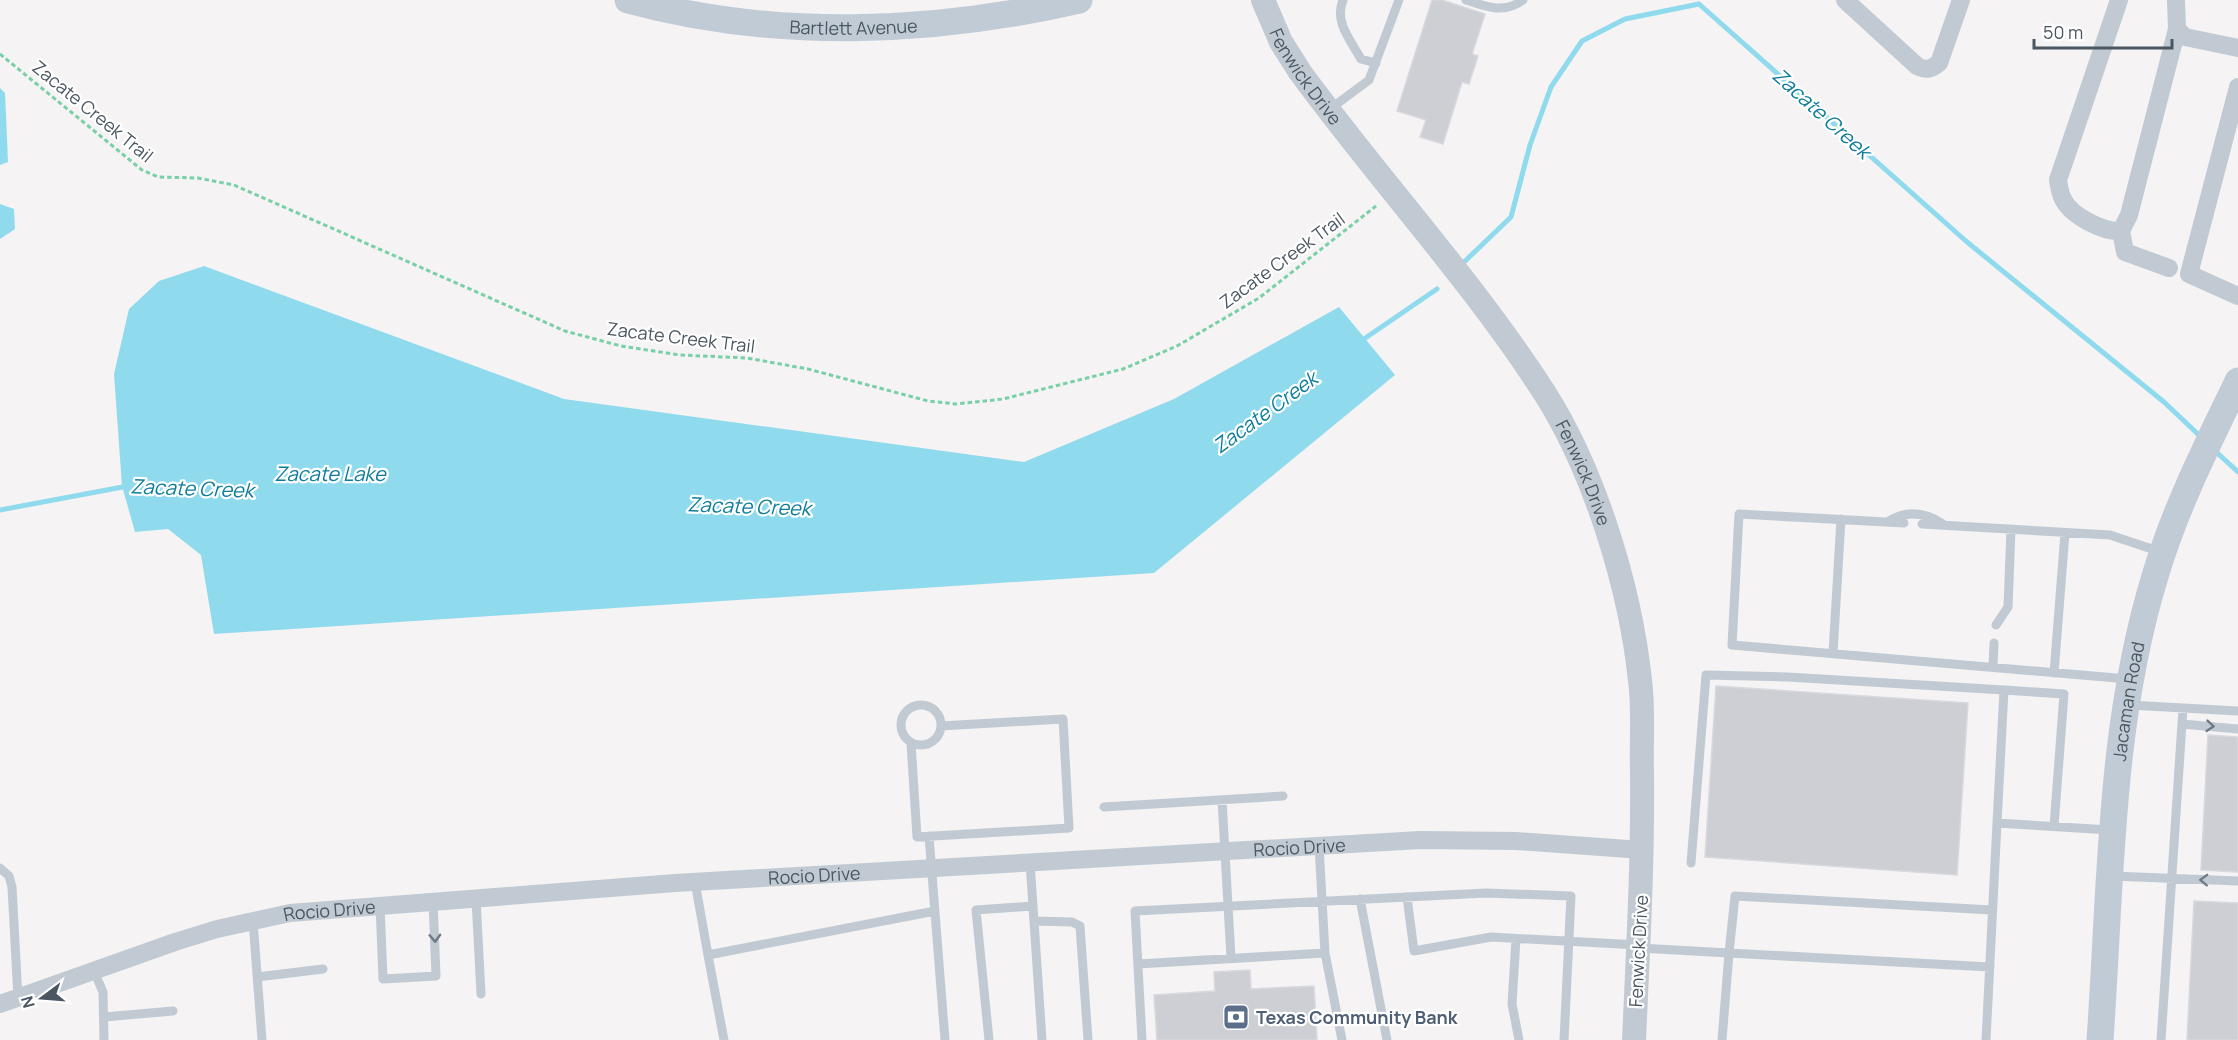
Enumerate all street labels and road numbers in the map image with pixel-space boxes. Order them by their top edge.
street label: Bartlett Avenue [789,13,918,40]
street label: Fenwick Drive [1264,24,1347,130]
street label: Zacate Creek Trail [28,55,158,167]
street label: Zacate Creek Trail [1215,206,1349,314]
street label: Zacate Creek Trail [606,316,756,358]
street label: Fenwick Drive [1551,416,1617,529]
street label: Jacaman Road [2107,639,2150,762]
street label: Rocio Drive [1253,832,1346,862]
street label: Rocio Drive [767,860,861,890]
street label: Rocio Drive [281,894,376,926]
street label: Fenwick Drive [1623,894,1653,1008]

